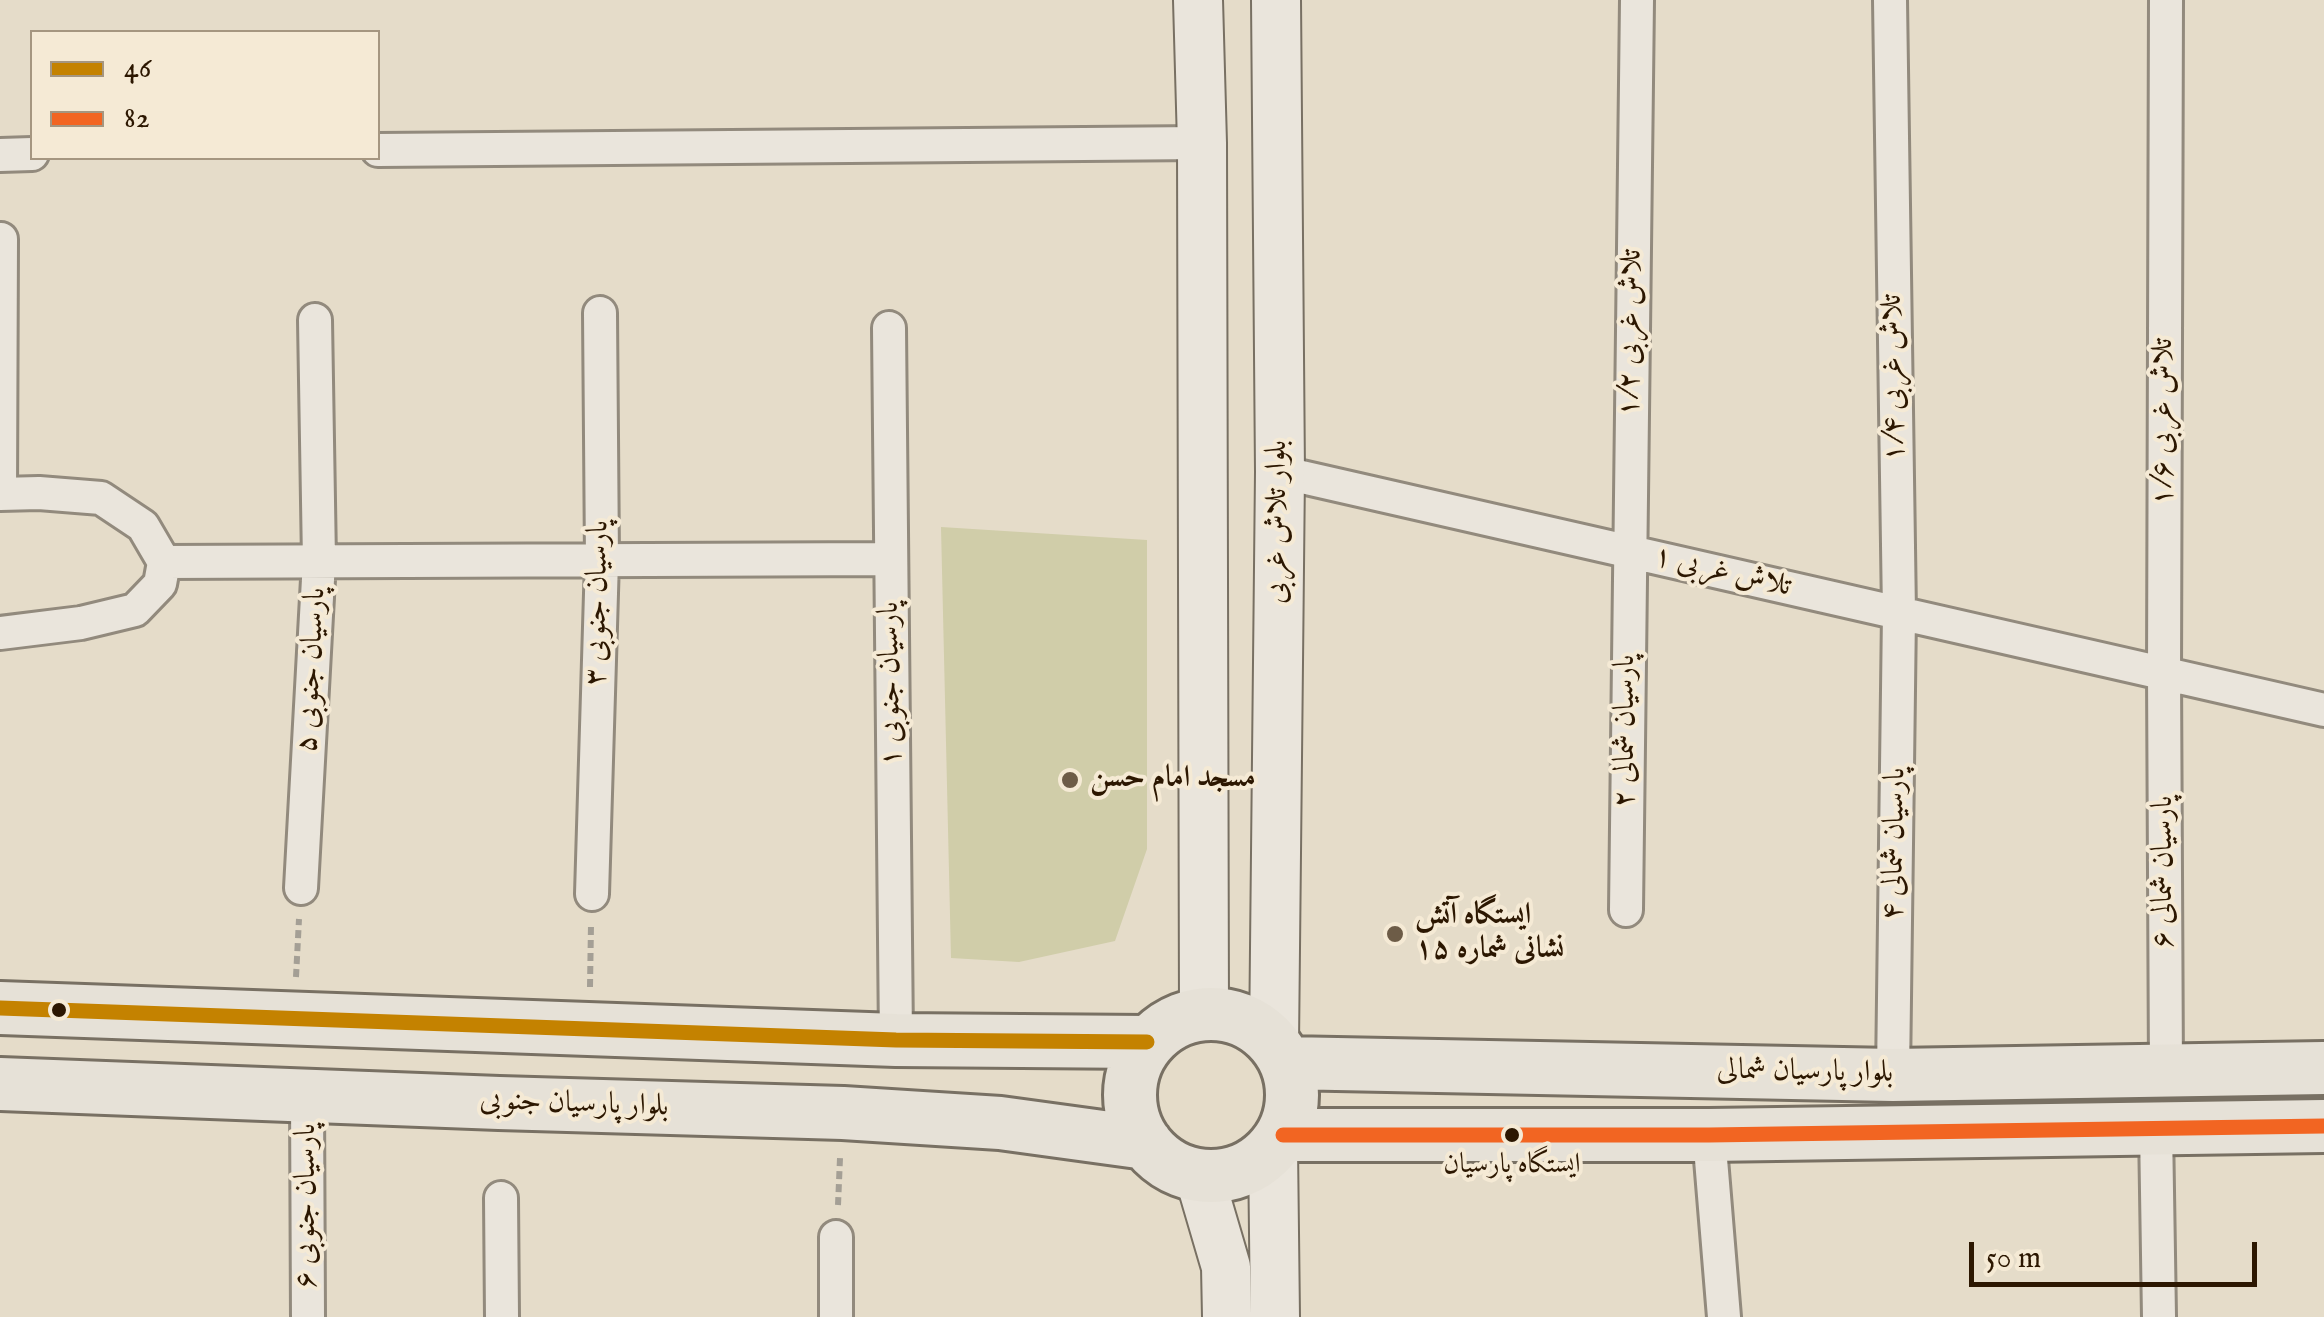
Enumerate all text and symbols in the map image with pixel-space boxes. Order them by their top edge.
legend [30,30,380,160]
text: 46 [124,50,151,88]
text: 82 [124,100,150,138]
street label: ۱/۲ تلاش غربی [1613,249,1651,417]
street label: ۱/۴ تلاش غربی [1876,294,1914,462]
street label: ۱/۶ تلاش غربی [2147,338,2183,506]
street label: بلوار تلاش غربی [1261,440,1297,604]
street label: ۳ پارسیان جنوبی [580,520,618,686]
street label: ۱ تلاش غربی [1650,540,1794,606]
street label: ۵ پارسیان جنوبی [291,586,335,754]
street label: ۱ پارسیان جنوبی [873,601,911,767]
street label: ۲ پارسیان شمالی [1609,655,1645,807]
place label: مسجد امام حسن [1090,762,1256,798]
street label: ۴ پارسیان شمالی [1877,767,1915,921]
marker: مسجد امام حسن [1059,769,1081,791]
street label: ۶ پارسیان شمالی [2147,796,2183,948]
place label: ایستگاه آتش نشانی شماره ۱۵ [1415,899,1564,970]
marker: ایستگاه آتش نشانی شماره ۱۵ [1384,923,1406,945]
unlabelled marker [49,1000,69,1020]
street label: بلوار پارسیان شمالی [1716,1053,1894,1093]
street label: بلوار پارسیان جنوبی [479,1084,669,1126]
street label: ۶ پارسیان جنوبی [290,1123,326,1289]
marker: ایستگاه پارسیان [1502,1125,1522,1145]
place label: ایستگاه پارسیان [1443,1149,1581,1183]
scale bar [1974,1222,2262,1284]
text: 50 m [1986,1240,2041,1278]

